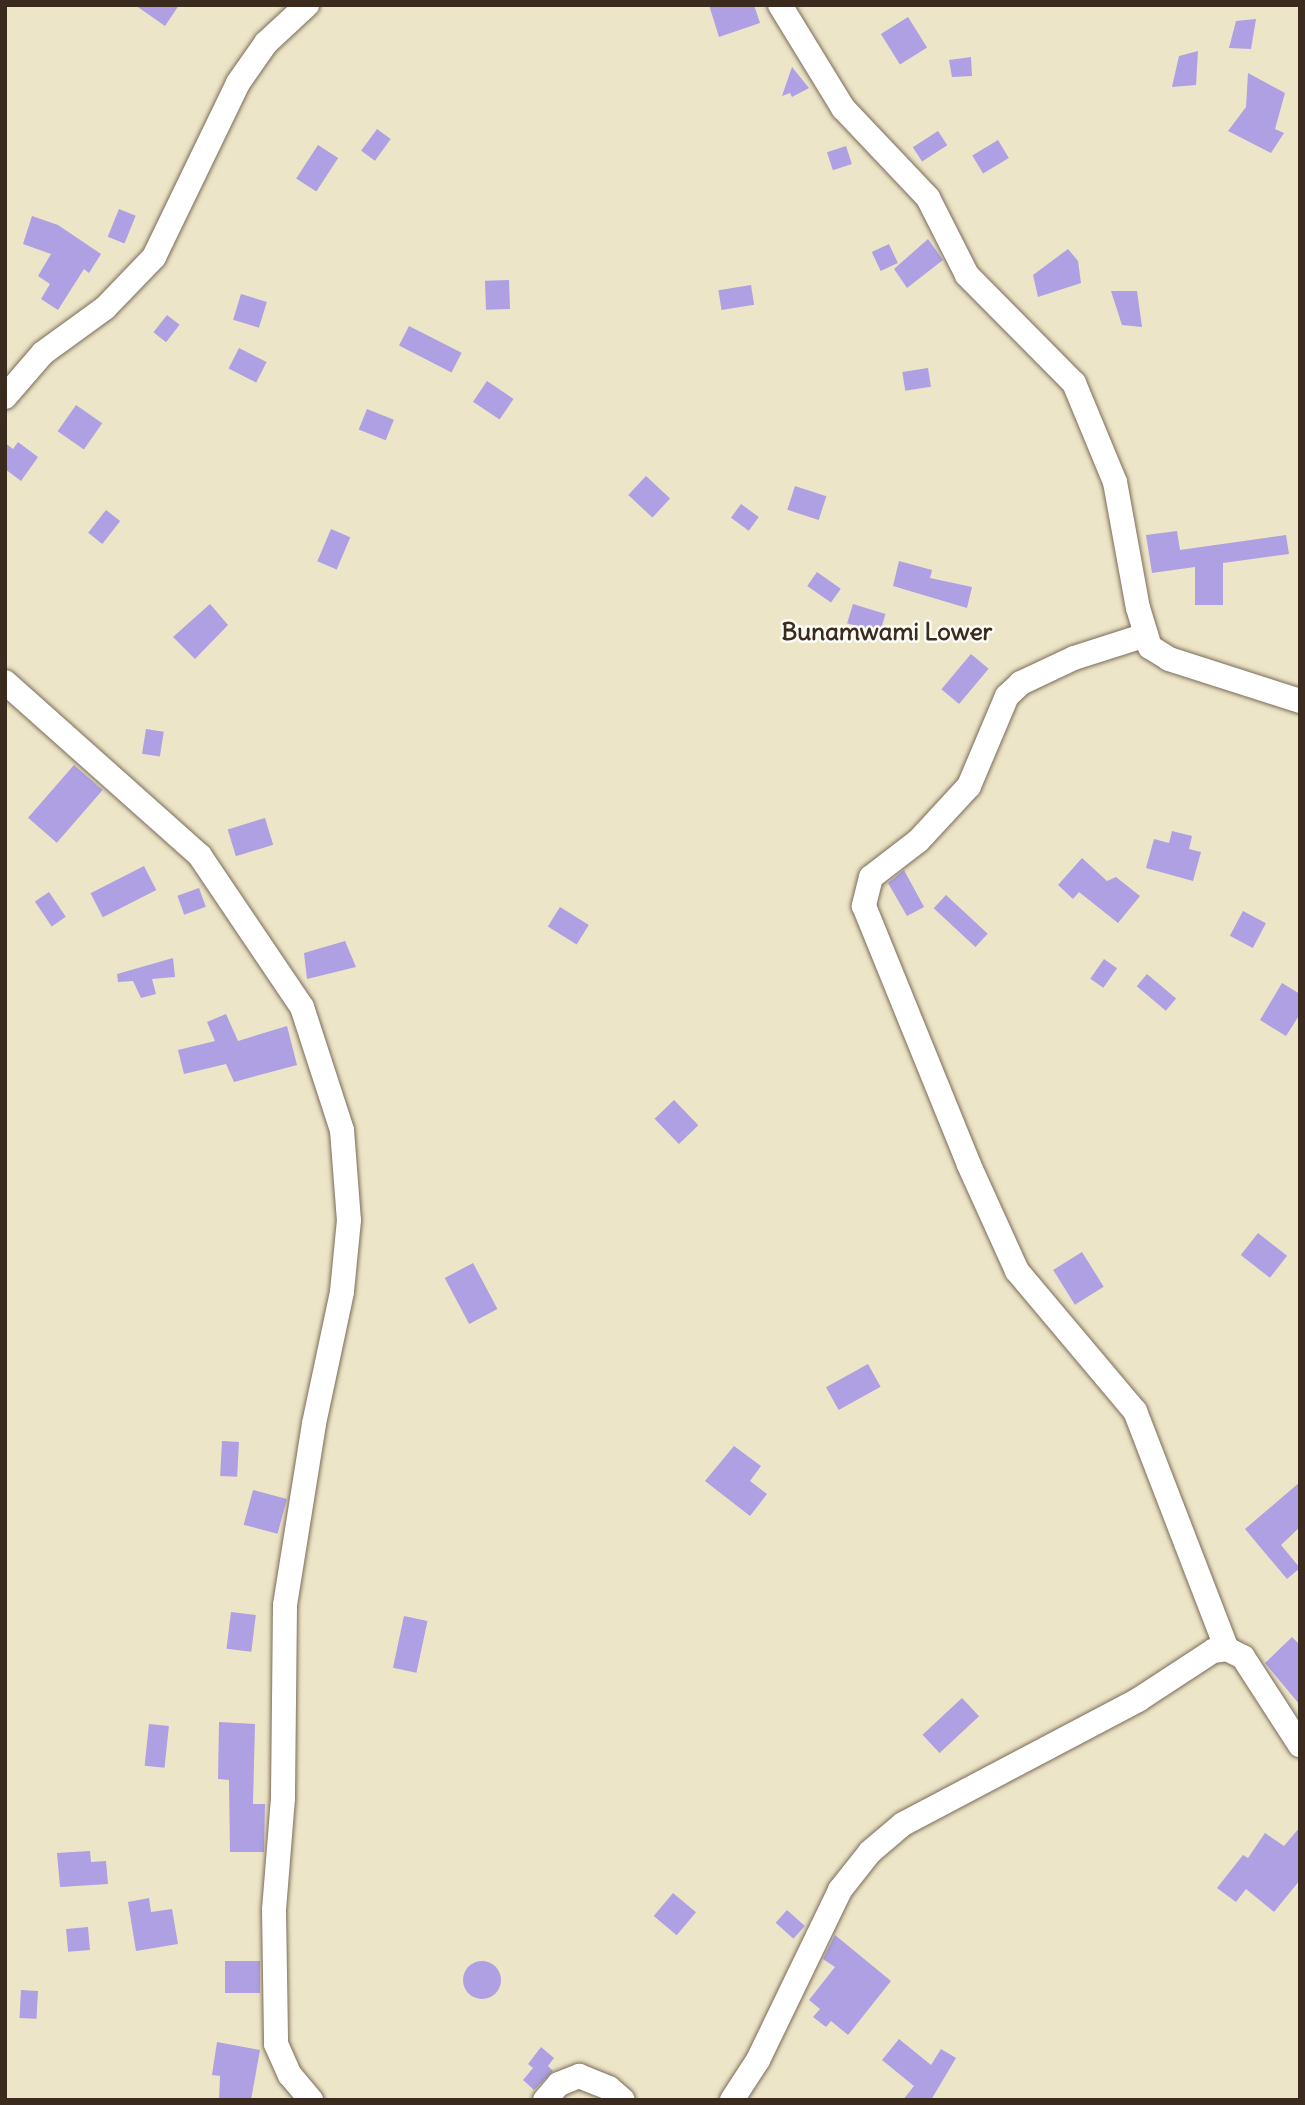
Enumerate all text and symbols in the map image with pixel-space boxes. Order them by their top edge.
district label: Bunamwami Lower [782,618,992,646]

